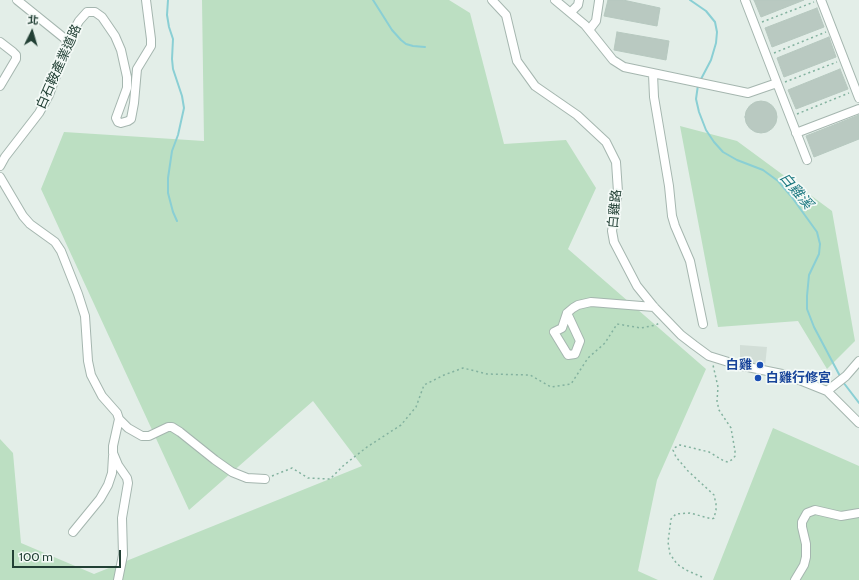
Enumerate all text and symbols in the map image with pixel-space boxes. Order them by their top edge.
north arrow [12,12,52,52]
text: 北 [27,13,39,27]
street label: 白石鞍產業道路 [33,22,85,112]
water label: 白雞溪 [776,170,816,212]
street label: 白雞路 [606,189,624,229]
place label: 白雞 [726,357,752,373]
marker: 白雞 [755,360,765,370]
place label: 白雞行修宮 [766,370,831,386]
marker: 白雞行修宮 [753,373,763,383]
scale bar [14,542,123,568]
text: 100 m [19,549,53,564]

